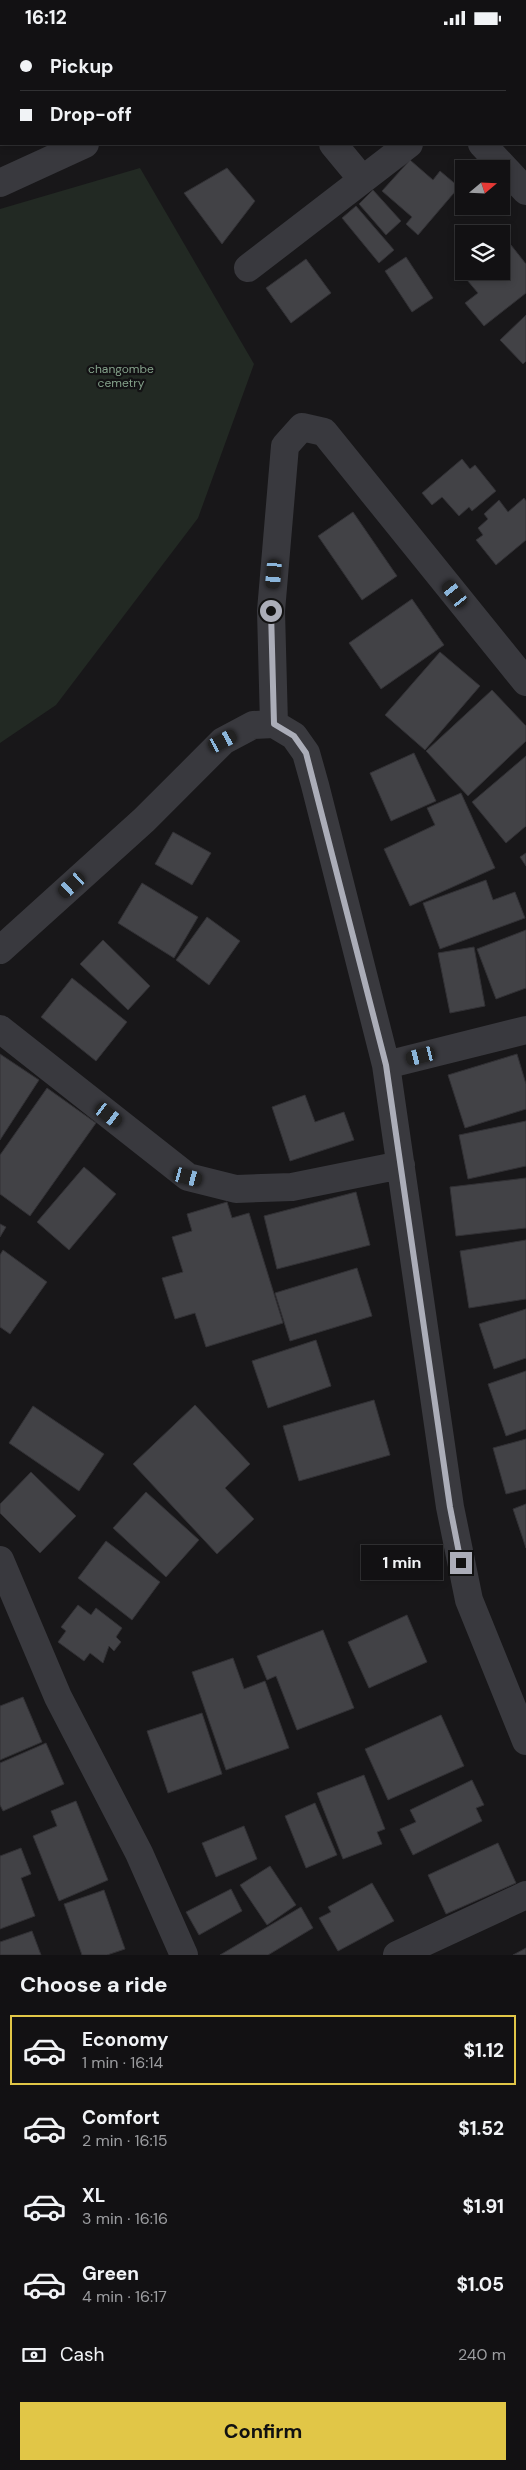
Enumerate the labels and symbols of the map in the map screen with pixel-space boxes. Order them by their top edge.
north arrow [455,160,510,215]
park label: changombe cemetry [88,361,154,391]
car [265,558,282,590]
car [439,578,470,610]
route start [260,600,282,622]
car [206,727,239,755]
car [55,869,88,901]
car [404,1045,437,1067]
car [92,1100,125,1130]
car [171,1166,204,1188]
callout: 1 min [361,1545,444,1581]
route end [450,1552,472,1574]

